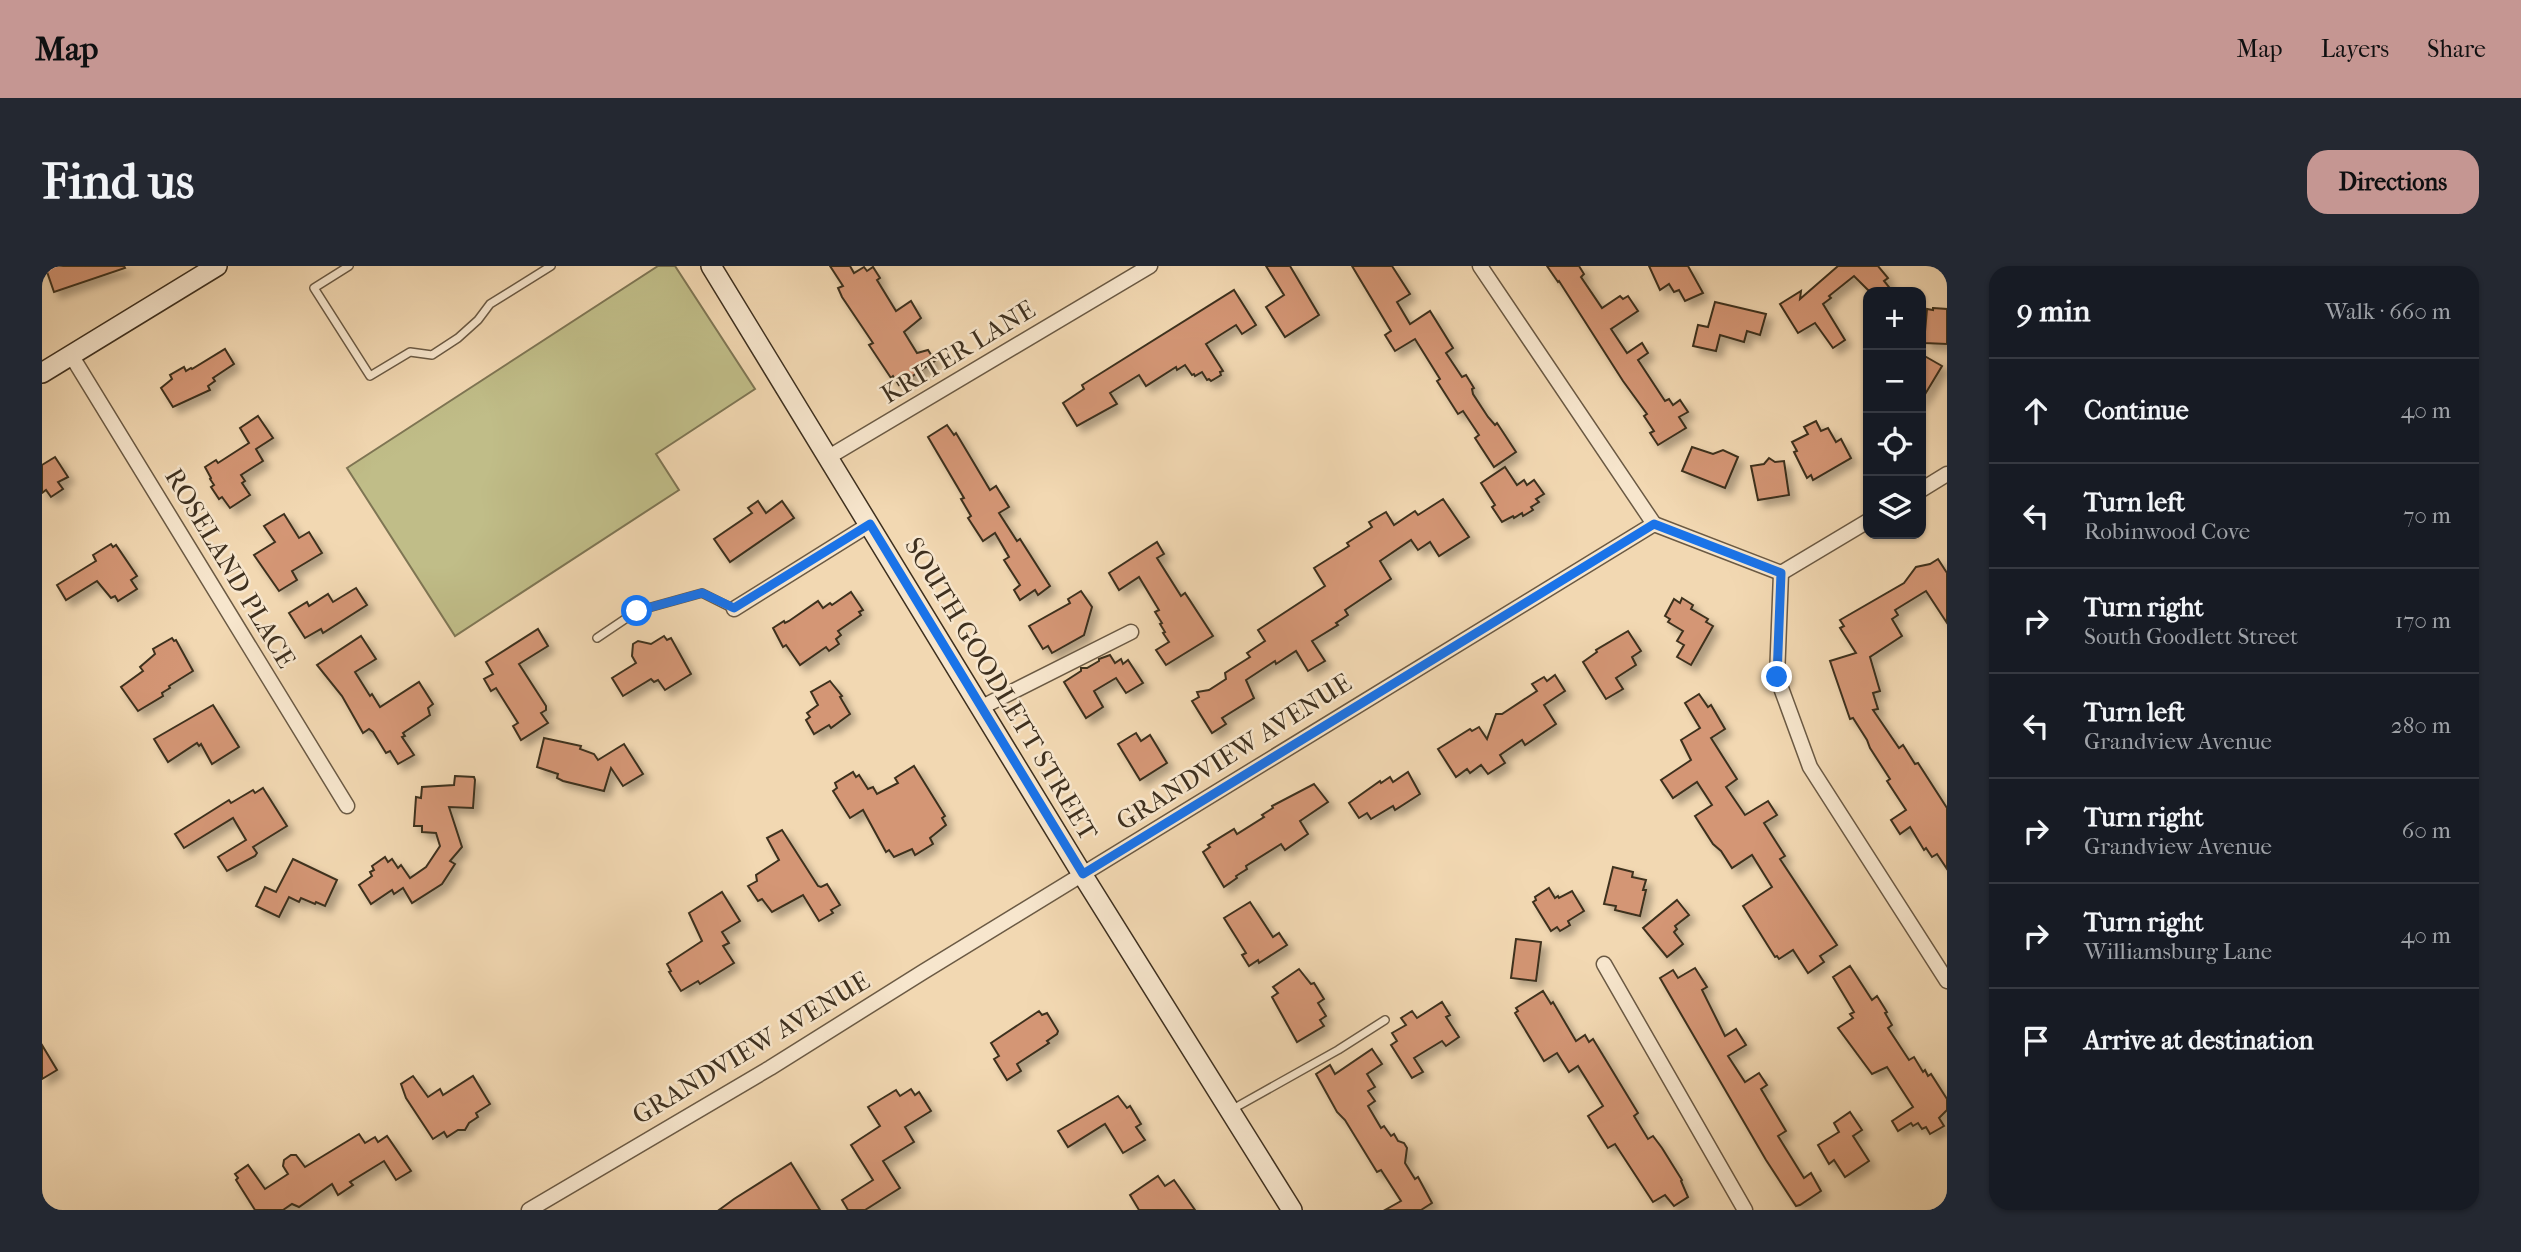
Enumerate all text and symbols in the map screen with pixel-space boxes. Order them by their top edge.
text: Map [35,30,98,69]
text: Map [2237,35,2283,63]
text: Layers [2321,35,2389,63]
text: Share [2427,35,2486,63]
button: Directions [2307,150,2479,214]
text: Find us [42,153,194,211]
map controls [1863,287,1926,539]
button: + [1863,287,1926,350]
street label: KRITER LANE [875,294,1041,410]
text: 9 min [2017,294,2090,329]
text: Walk · 660 m [2325,298,2451,325]
button: − [1863,350,1926,413]
icon: ahead [2017,392,2055,430]
text: Continue [2084,395,2189,426]
text: 40 m [2401,397,2451,424]
button: locate [1863,413,1926,476]
street label: ROSELAND PLACE [158,463,302,674]
button: layers [1863,476,1926,539]
text: Turn left [2084,487,2185,518]
icon: left [2017,497,2055,535]
text: 70 m [2403,502,2451,529]
text: Robinwood Cove [2084,518,2250,545]
street label: SOUTH GOODLETT STREET [898,532,1104,847]
text: Turn right [2084,592,2204,623]
route start [621,595,652,626]
icon: right [2017,602,2055,640]
text: 170 m [2395,607,2451,634]
text: South Goodlett Street [2084,623,2298,650]
route end [1761,661,1792,692]
street label: GRANDVIEW AVENUE [1111,667,1357,837]
text: Turn left [2084,697,2185,728]
icon: left [2017,707,2055,745]
text: 280 m [2391,712,2451,739]
text: Grandview Avenue [2084,728,2272,755]
text: Turn right [2084,802,2204,833]
icon: right [2017,812,2055,850]
text: 60 m [2402,817,2451,844]
text: Grandview Avenue [2084,833,2272,860]
text: Turn right [2084,907,2204,938]
icon: right [2017,917,2055,955]
text: 40 m [2401,922,2451,949]
text: Williamsburg Lane [2084,938,2272,965]
street label: GRANDVIEW AVENUE [627,965,875,1131]
icon: arrive [2017,1022,2055,1060]
text: Arrive at destination [2084,1025,2314,1056]

